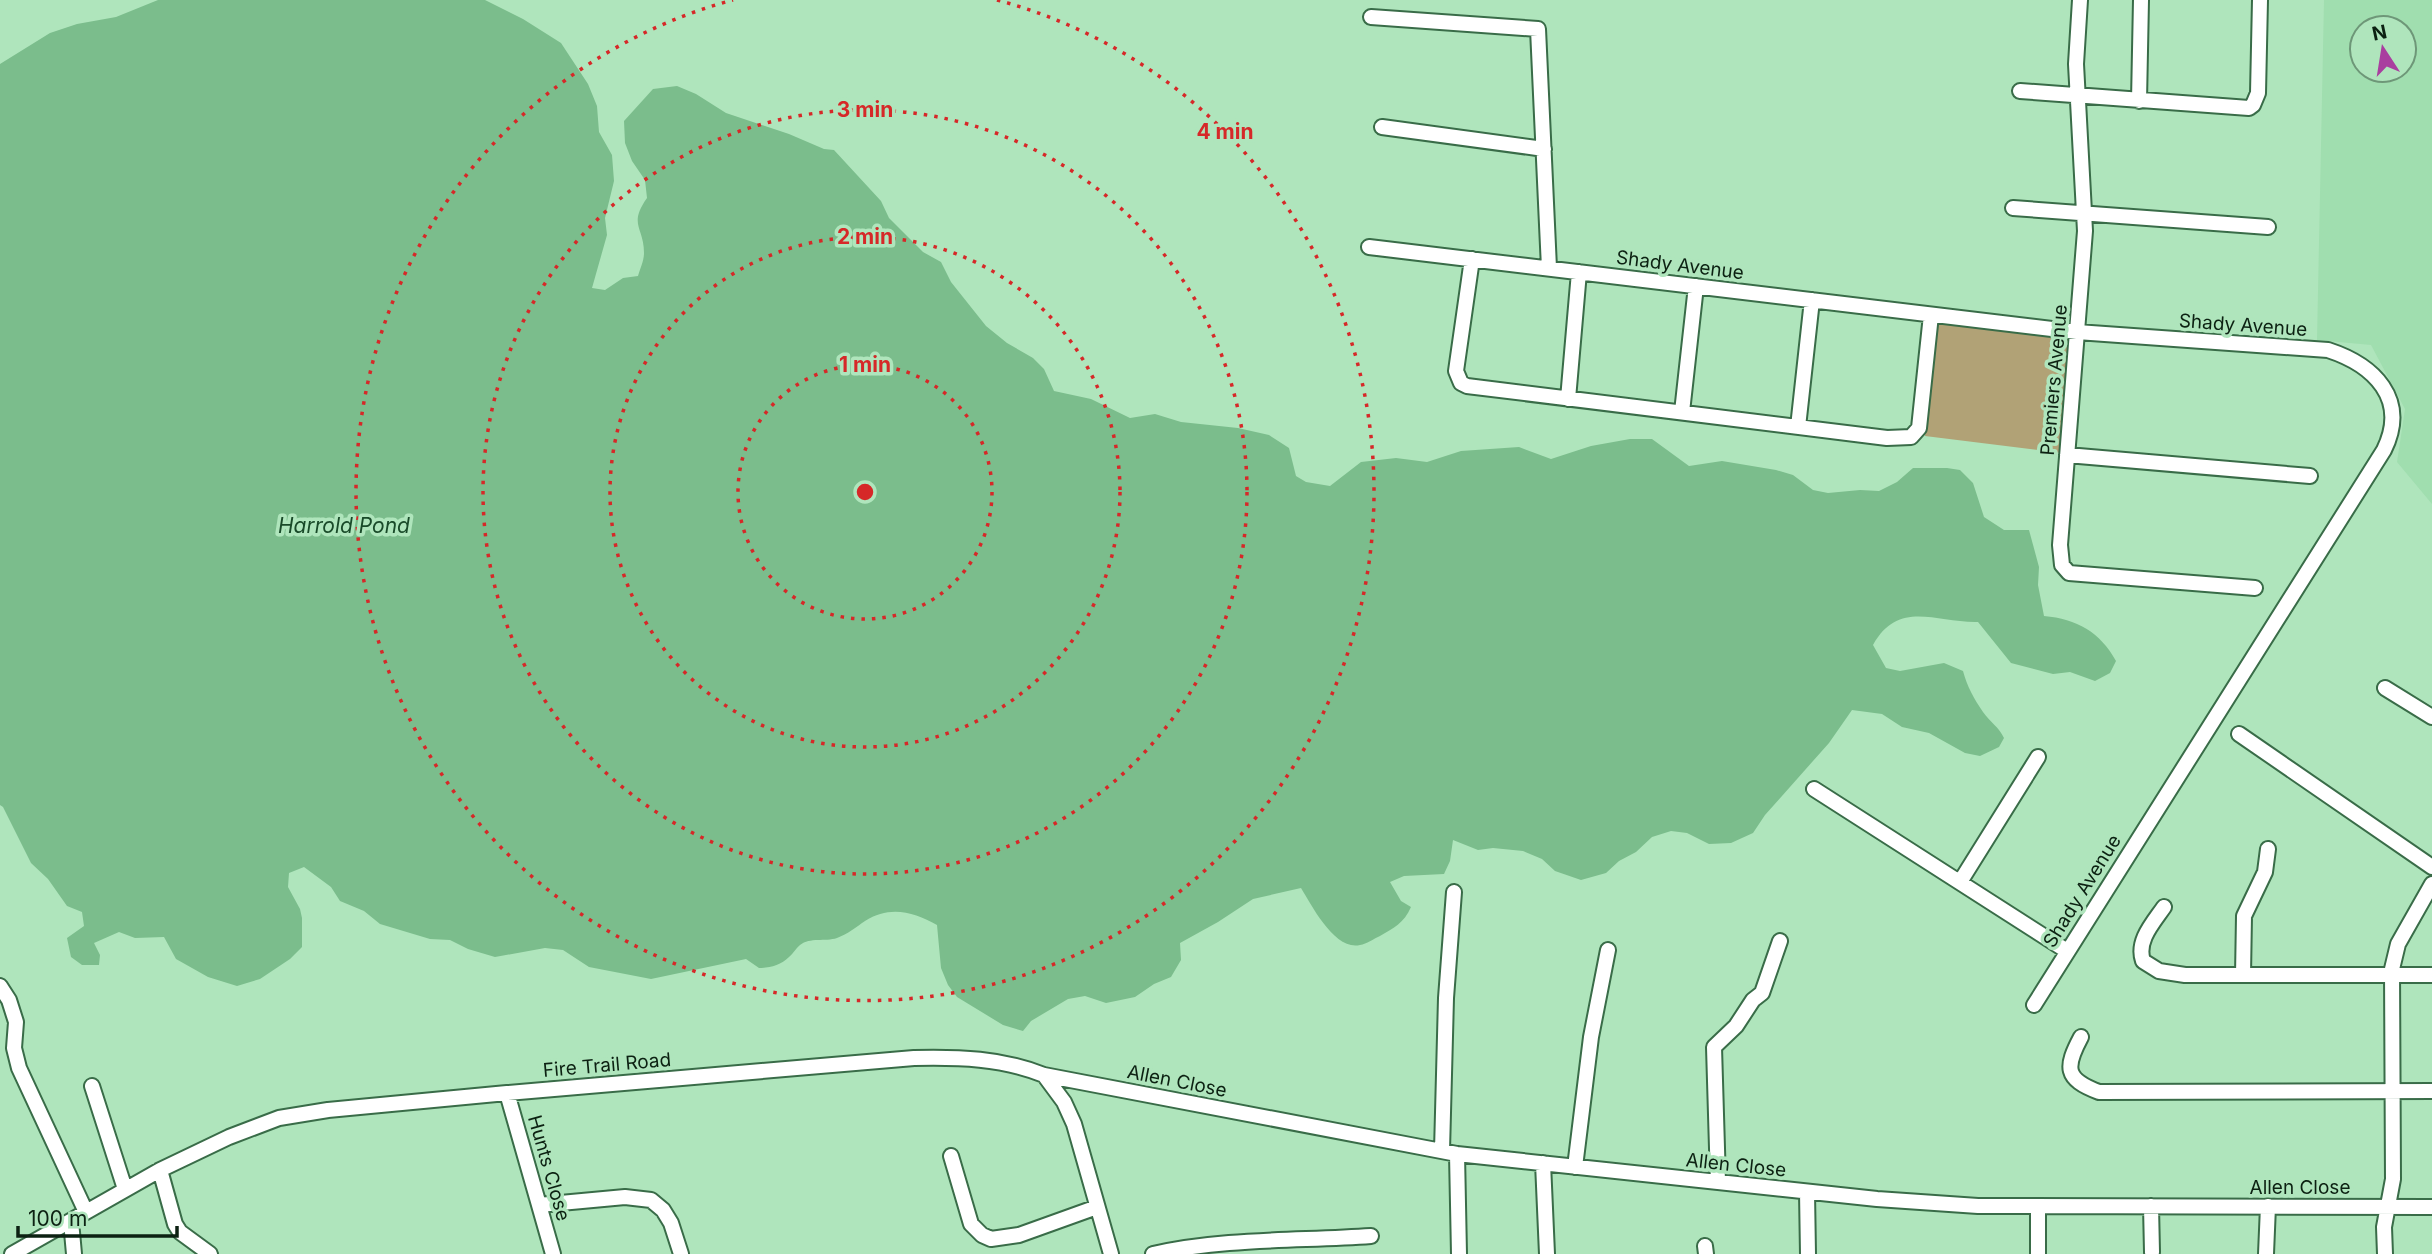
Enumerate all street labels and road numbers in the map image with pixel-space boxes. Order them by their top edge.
street label: Shady Avenue [1615,246,1745,284]
street label: Premiers Avenue [2036,303,2072,457]
street label: Shady Avenue [2178,309,2308,341]
street label: Shady Avenue [2038,830,2126,952]
street label: Fire Trail Road [542,1048,672,1082]
street label: Allen Close [1125,1060,1229,1102]
street label: Hunts Close [523,1112,575,1224]
street label: Allen Close [1685,1148,1787,1182]
street label: Allen Close [2250,1176,2350,1199]

